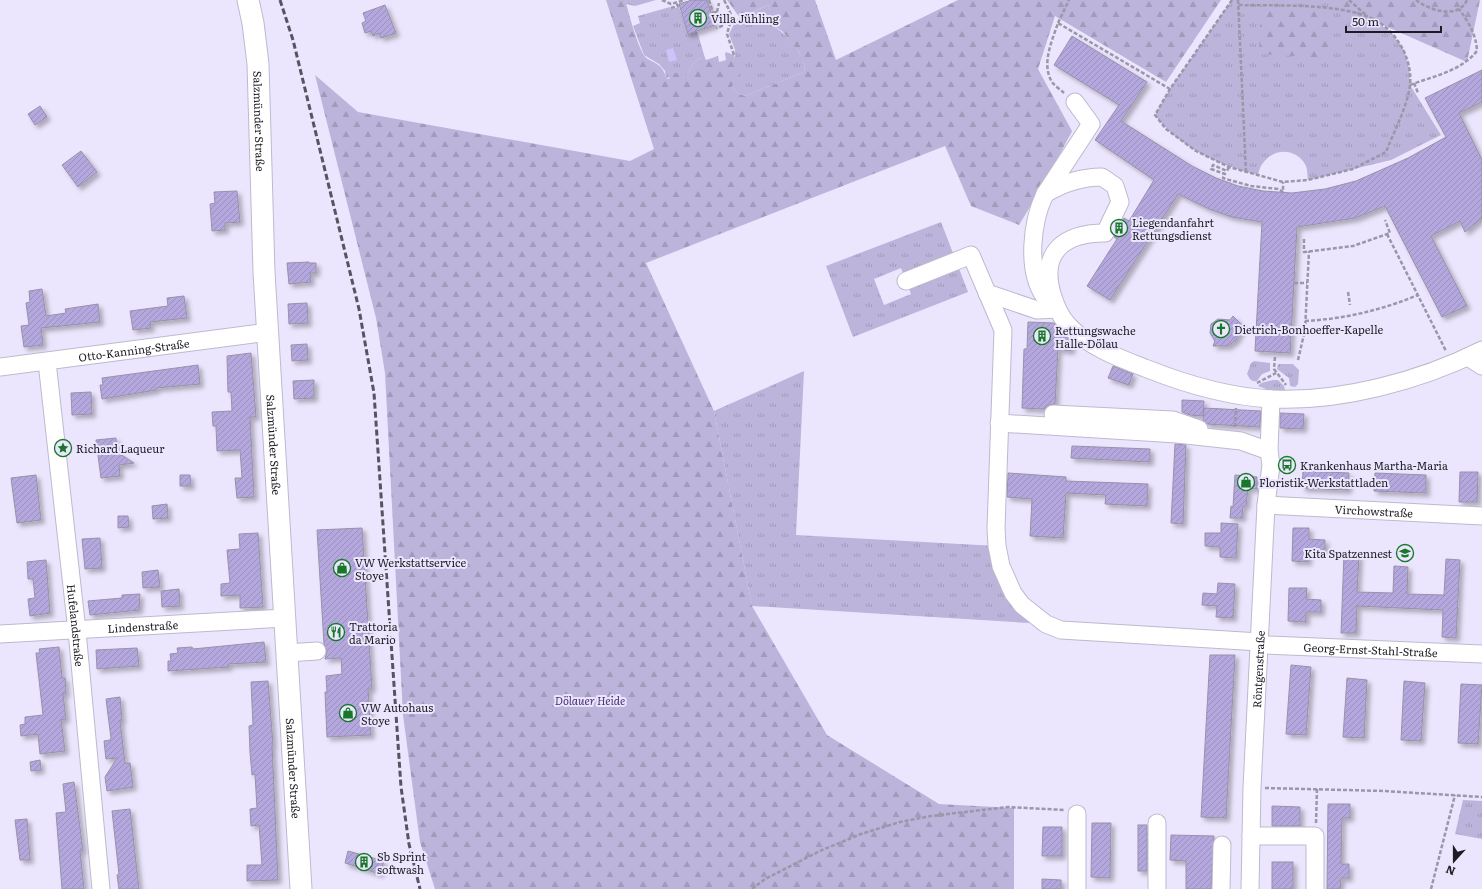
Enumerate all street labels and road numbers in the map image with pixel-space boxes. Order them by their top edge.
street label: Salzmünder Straße [250,71,269,172]
street label: Otto-Kanning-Straße [77,334,191,365]
street label: Salzmünder Straße [263,394,285,496]
street label: Virchowstraße [1334,501,1414,520]
street label: Hufelandstraße [64,583,88,667]
street label: Lindenstraße [107,616,179,636]
street label: Röntgenstraße [1248,630,1268,708]
street label: Georg-Ernst-Stahl-Straße [1303,639,1438,660]
street label: Salzmünder Straße [283,717,305,819]

